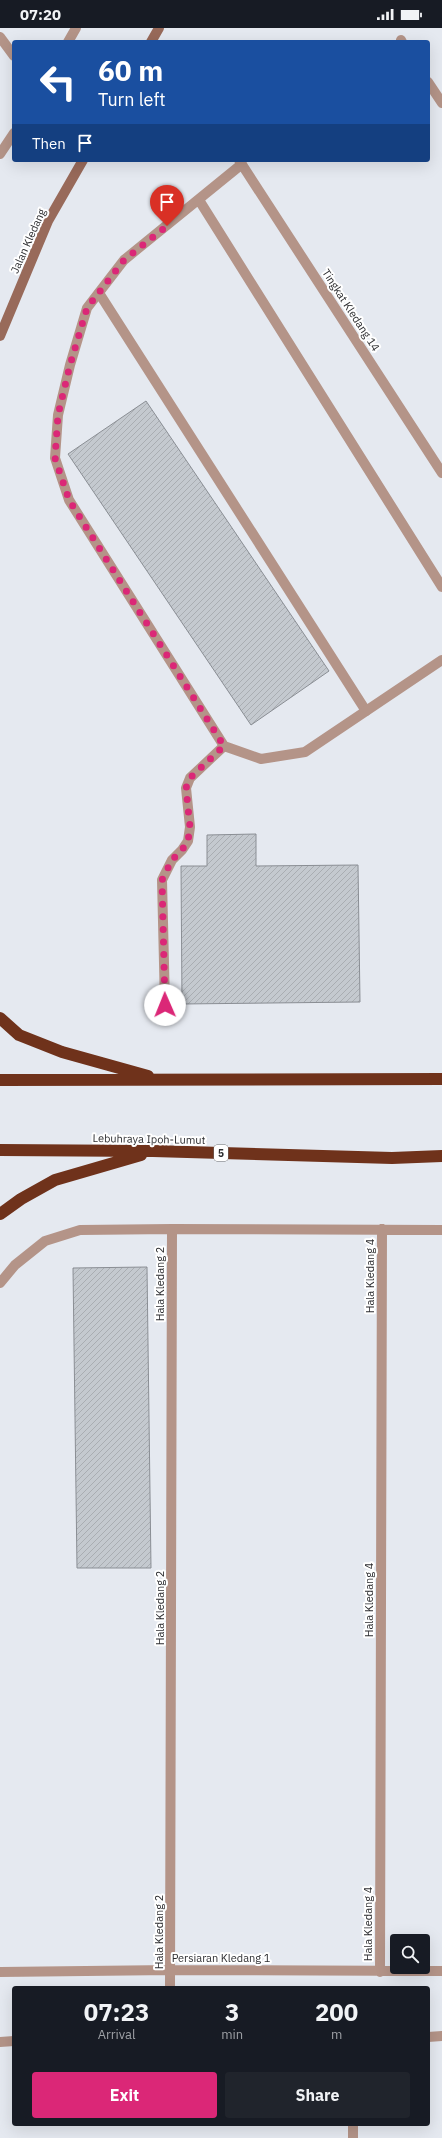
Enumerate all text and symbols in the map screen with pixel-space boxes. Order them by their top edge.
text: 07:20 [20,5,61,24]
text: 60 m [98,52,163,89]
icon: left [32,56,84,108]
text: Turn left [98,88,166,111]
icon: arrive [74,132,96,154]
text: Then [32,134,66,153]
pin [150,185,184,226]
icon: arrive [156,191,178,213]
street label: Jalan Kledang [7,206,49,276]
street label: Tingkat Kledang 14 [319,266,383,354]
position arrow [144,984,186,1026]
street label: Lebuhraya Ipoh-Lumut [92,1131,206,1147]
road number: 5 [214,1145,228,1161]
street label: Hala Kledang 4 [363,1238,377,1313]
street label: Hala Kledang 2 [153,1247,167,1321]
street label: Hala Kledang 4 [362,1562,376,1637]
street label: Hala Kledang 2 [153,1571,167,1645]
street label: Hala Kledang 4 [361,1886,375,1961]
street label: Hala Kledang 2 [152,1895,166,1969]
map controls [390,1934,430,1974]
button: search [390,1934,430,1974]
street label: Persiaran Kledang 1 [172,1951,271,1965]
text: 07:23 [84,1996,149,2028]
text: 3 [225,1996,239,2028]
text: 200 [315,1996,358,2028]
text: Arrival [98,2026,136,2043]
text: min [221,2026,243,2043]
text: m [331,2026,342,2043]
button: Exit [32,2072,217,2118]
button: Share [225,2072,410,2118]

